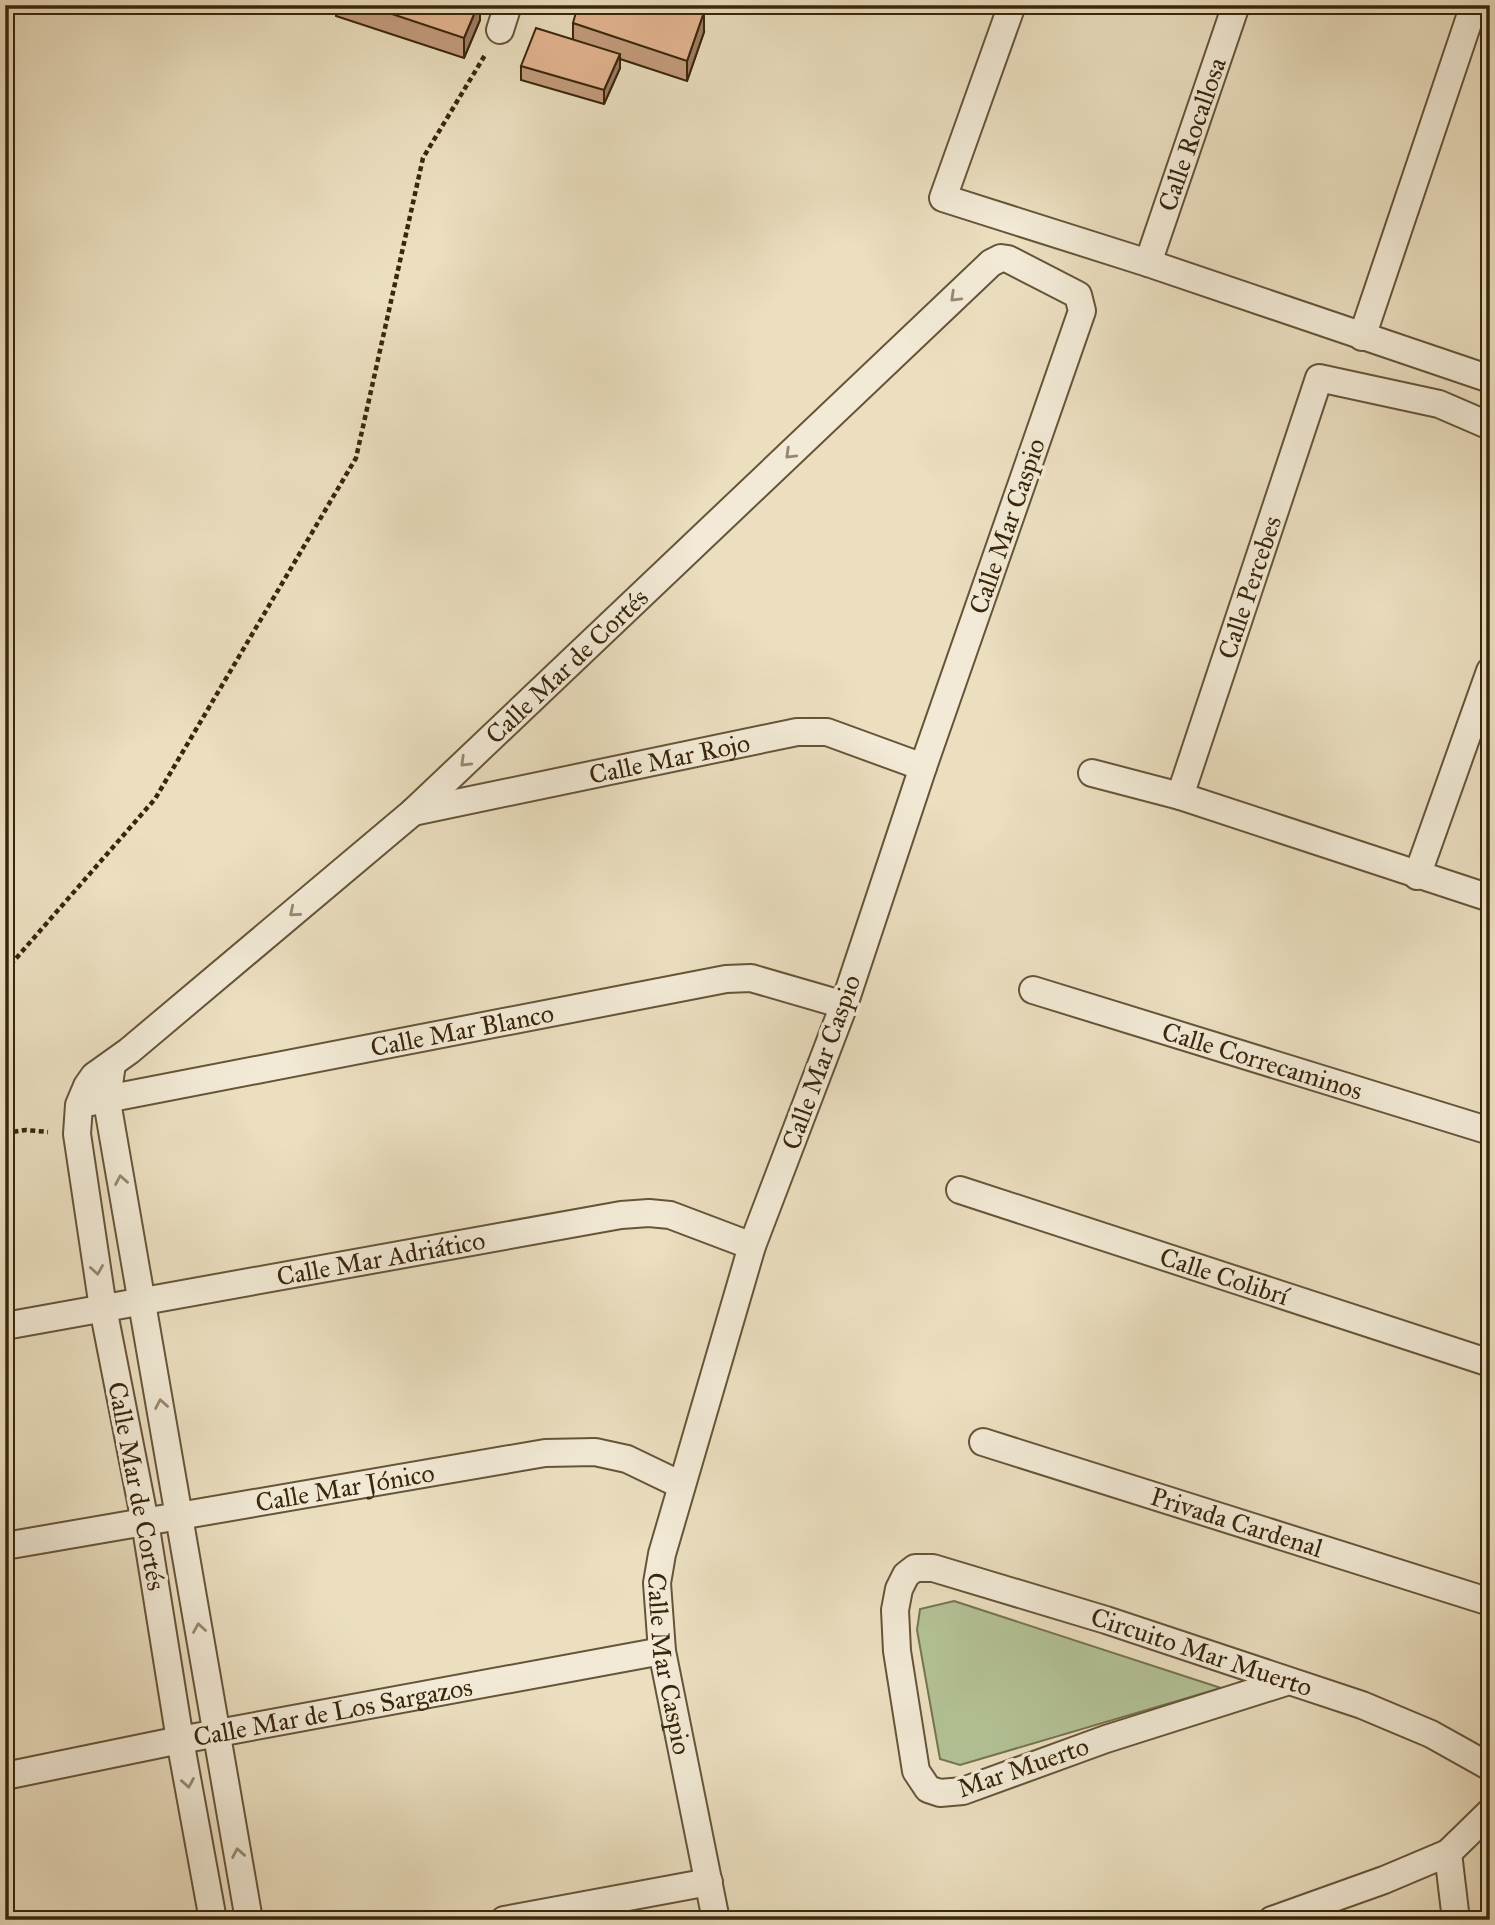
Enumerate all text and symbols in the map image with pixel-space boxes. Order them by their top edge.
street label: Calle Rocallosa [1151,53,1233,215]
one-way arrow [950,289,963,302]
street label: Calle Mar Caspio [962,434,1052,618]
one-way arrow [785,445,798,458]
street label: Calle Percebes [1211,512,1288,663]
street label: Calle Mar de Cortés [479,581,655,751]
street label: Calle Mar Rojo [586,726,753,791]
one-way arrow [460,754,473,767]
one-way arrow [289,904,302,916]
street label: Calle Mar Caspio [775,970,867,1154]
street label: Calle Mar Blanco [368,997,556,1064]
street label: Calle Correcaminos [1158,1015,1367,1107]
one-way arrow [114,1174,129,1186]
street label: Calle Mar Adriático [274,1224,488,1293]
street label: Calle Colibrí [1156,1240,1295,1313]
one-way arrow [89,1264,104,1276]
street label: Calle Mar de Cortés [101,1379,173,1593]
one-way arrow [154,1398,169,1410]
street label: Calle Mar Jónico [253,1456,437,1519]
street label: Privada Cardenal [1147,1480,1327,1564]
street label: Calle Mar Caspio [640,1570,698,1757]
street label: Circuito Mar Muerto [1087,1600,1317,1703]
one-way arrow [192,1622,207,1634]
street label: Calle Mar de Los Sargazos [191,1670,475,1753]
street label: Mar Muerto [953,1730,1093,1804]
one-way arrow [180,1777,195,1789]
one-way arrow [231,1847,246,1858]

